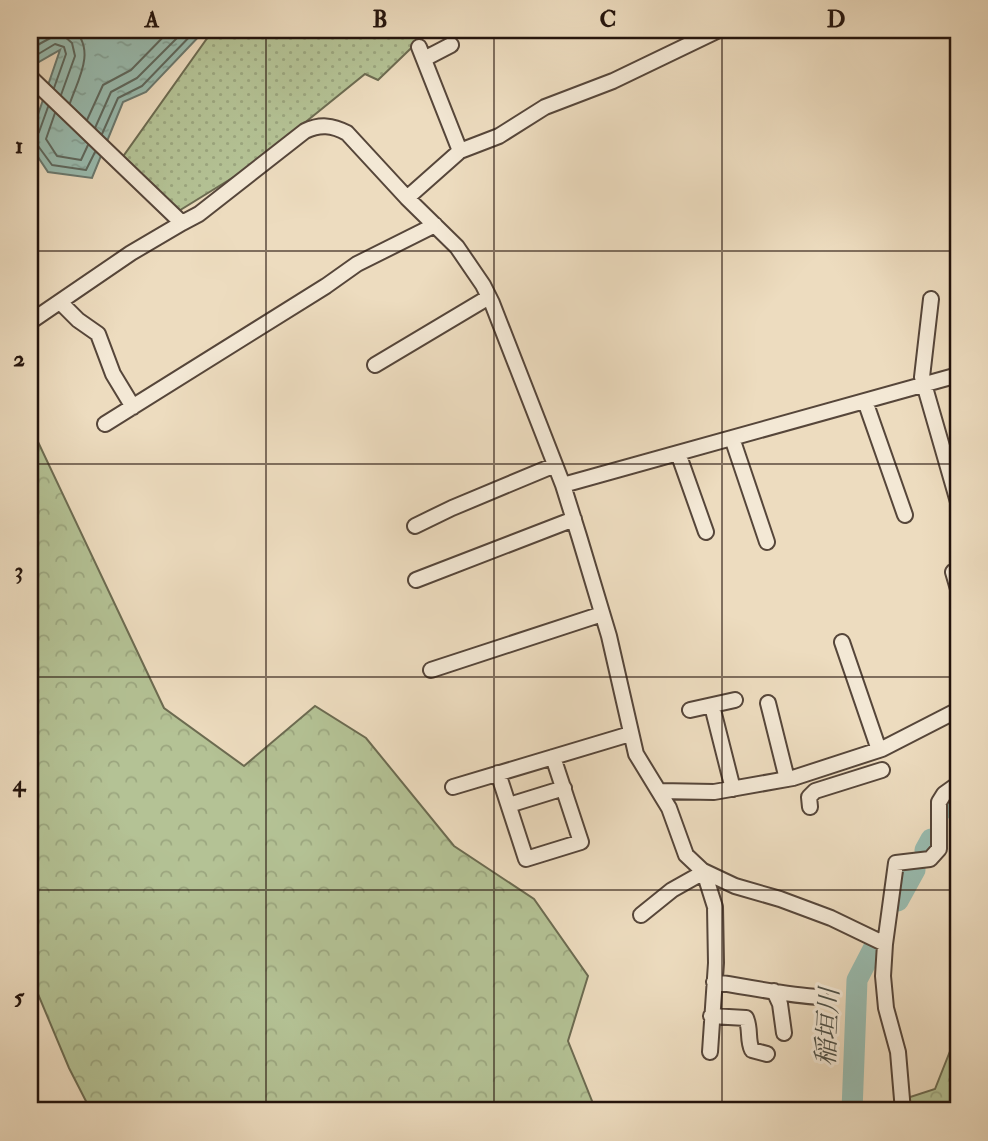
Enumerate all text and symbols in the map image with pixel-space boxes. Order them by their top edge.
text: A [144,5,160,34]
text: B [372,5,388,34]
text: C [600,5,616,34]
text: D [827,5,845,34]
text: 1 [15,131,23,160]
text: 2 [13,344,25,373]
text: 3 [15,556,23,585]
text: 4 [12,769,27,798]
text: 5 [14,982,25,1011]
water label: 稲垣川 [810,984,846,1067]

